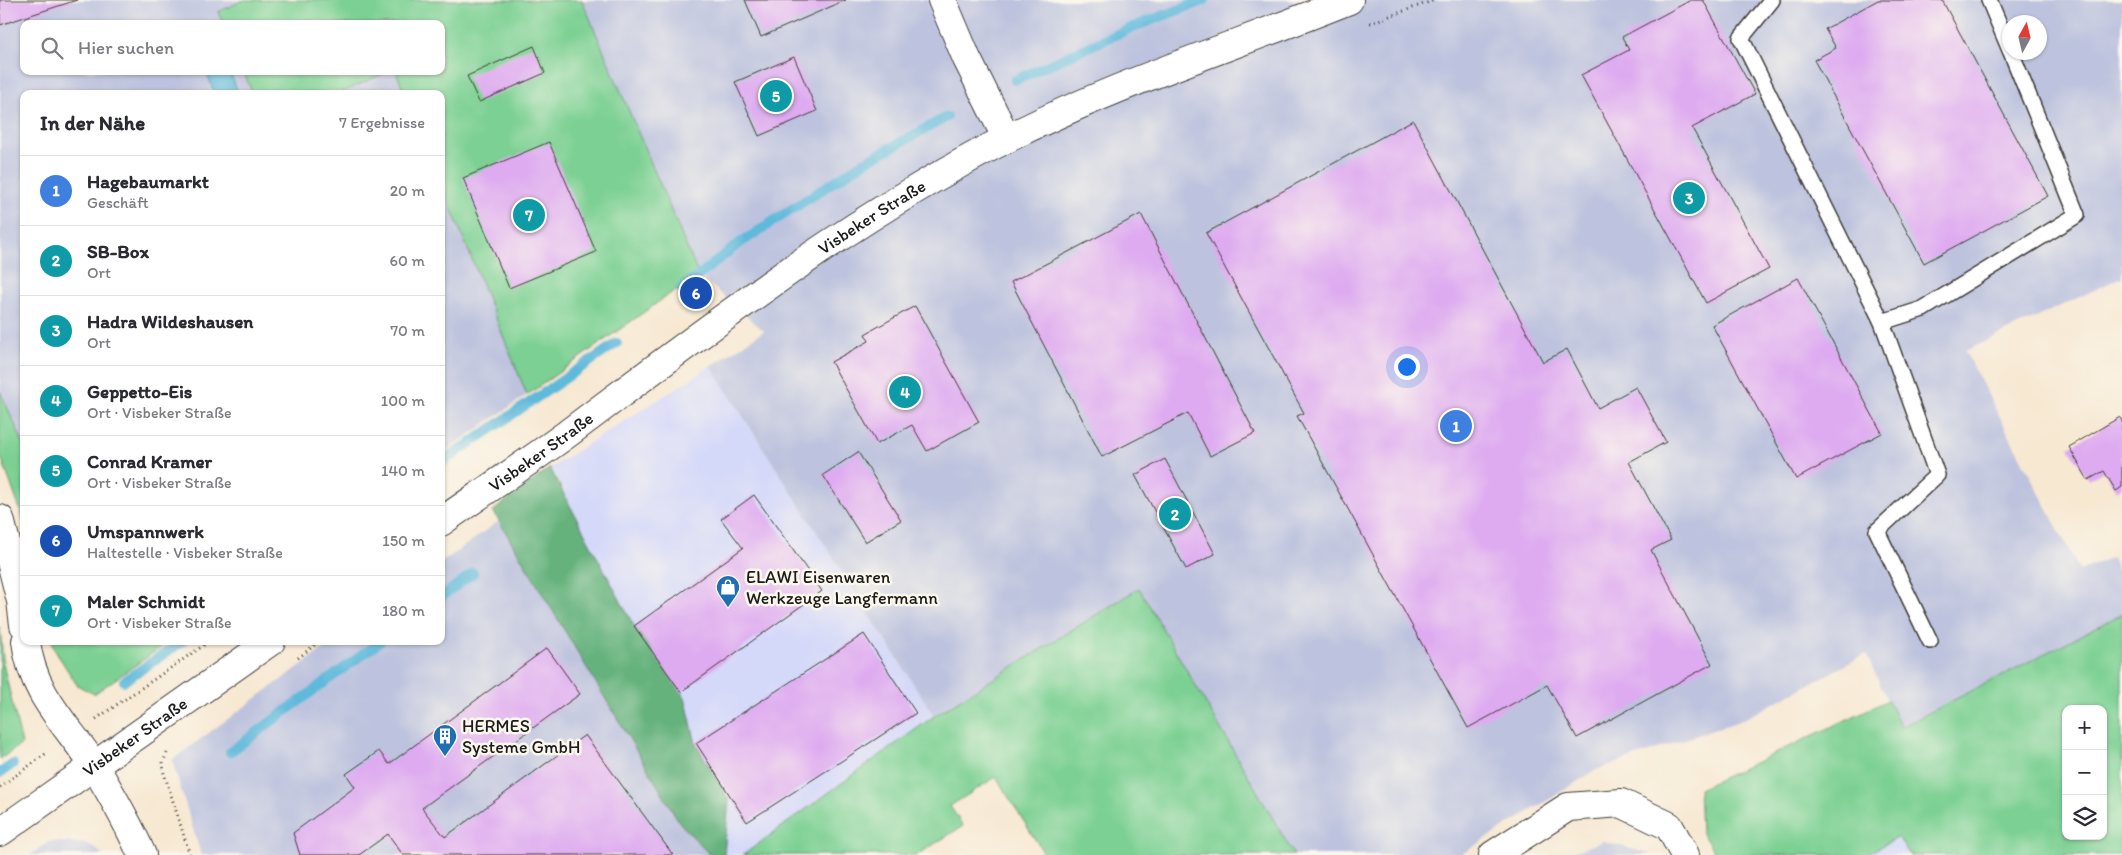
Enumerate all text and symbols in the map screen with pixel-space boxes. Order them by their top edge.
north arrow [2002,15,2047,60]
search box [20,20,445,75]
icon: search [38,34,66,62]
text: Hier suchen [78,36,174,59]
pin: 5 [760,77,792,115]
text: In der Nähe [40,110,145,135]
text: 7 Ergebnisse [339,113,425,132]
text: Hagebaumarkt [87,170,209,193]
street label: Visbeker Straße [814,175,930,259]
pin: 3 [1673,179,1705,217]
text: 1 [52,181,60,200]
text: 20 m [390,181,425,200]
text: Geschäft [87,193,149,212]
pin: 7 [513,196,545,234]
text: SB-Box [87,240,149,263]
text: 2 [52,251,60,270]
text: 60 m [390,251,425,270]
text: Ort [87,263,111,282]
pin: 6 [680,274,712,312]
text: Hadra Wildeshausen [87,310,253,333]
text: 3 [52,321,60,340]
text: 70 m [390,321,425,340]
text: Ort [87,333,111,352]
your location [1394,354,1420,380]
pin: 4 [889,373,921,411]
text: Geppetto-Eis [87,380,192,403]
text: 4 [51,391,61,410]
text: 100 m [381,391,425,410]
text: Ort · Visbeker Straße [87,403,232,422]
street label: Visbeker Straße [484,407,598,497]
pin: 1 [1440,407,1472,445]
text: Conrad Kramer [87,450,212,473]
text: 5 [52,461,60,480]
text: 140 m [381,461,425,480]
text: Ort · Visbeker Straße [87,473,232,492]
pin: 2 [1159,495,1191,533]
text: Umspannwerk [87,520,204,543]
text: 6 [52,531,60,550]
text: 150 m [382,531,425,550]
text: Haltestelle · Visbeker Straße [87,543,283,562]
place label: ELAWI Eisenwaren Werkzeuge Langfermann [746,566,938,609]
shop icon: ELAWI Eisenwaren Werkzeuge Langfermann [715,574,741,608]
text: Maler Schmidt [87,590,205,613]
text: 7 [52,601,60,620]
text: 180 m [382,601,425,620]
text: Ort · Visbeker Straße [87,613,232,632]
street label: Visbeker Straße [78,692,192,781]
map controls [2062,705,2107,840]
button: + [2062,705,2107,750]
place label: HERMES Systeme GmbH [462,715,580,758]
building icon: HERMES Systeme GmbH [432,723,458,757]
button: − [2062,750,2107,795]
button: layers [2062,795,2107,840]

